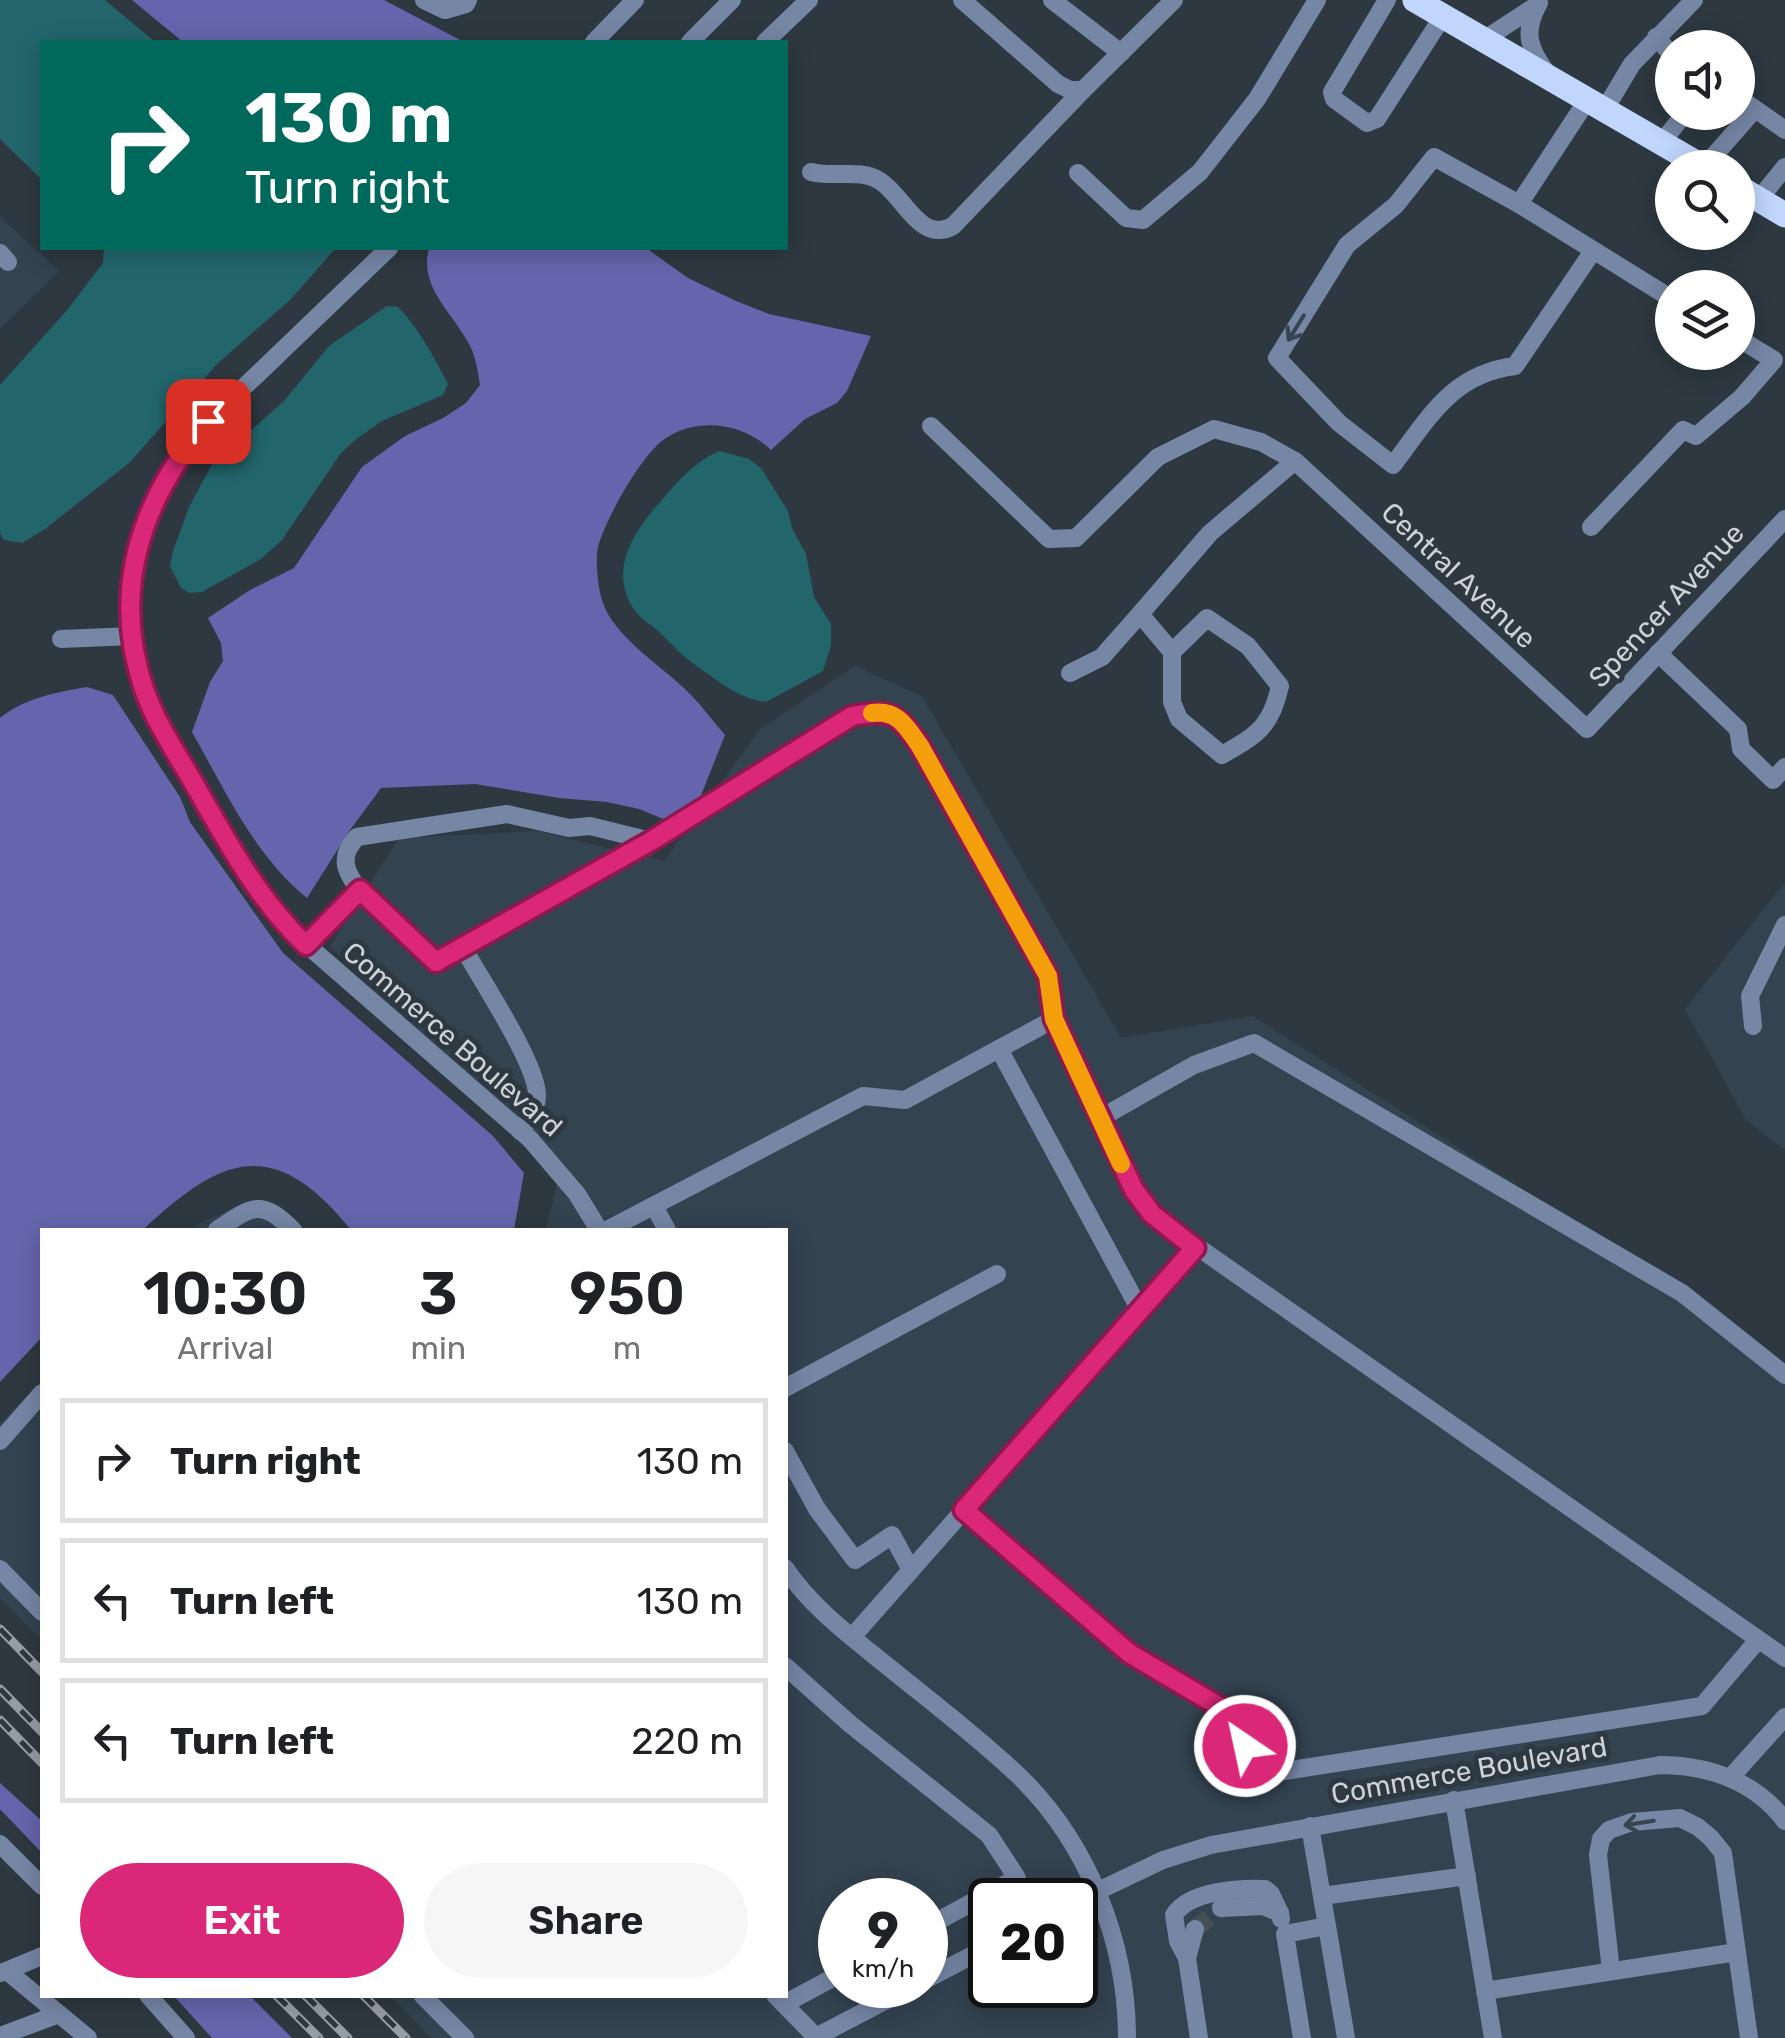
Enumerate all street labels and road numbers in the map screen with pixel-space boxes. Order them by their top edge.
street label: Central Avenue [1375,495,1543,655]
street label: Spencer Avenue [1582,517,1751,694]
street label: Commerce Boulevard [336,935,569,1144]
street label: Commerce Boulevard [1329,1730,1610,1811]

